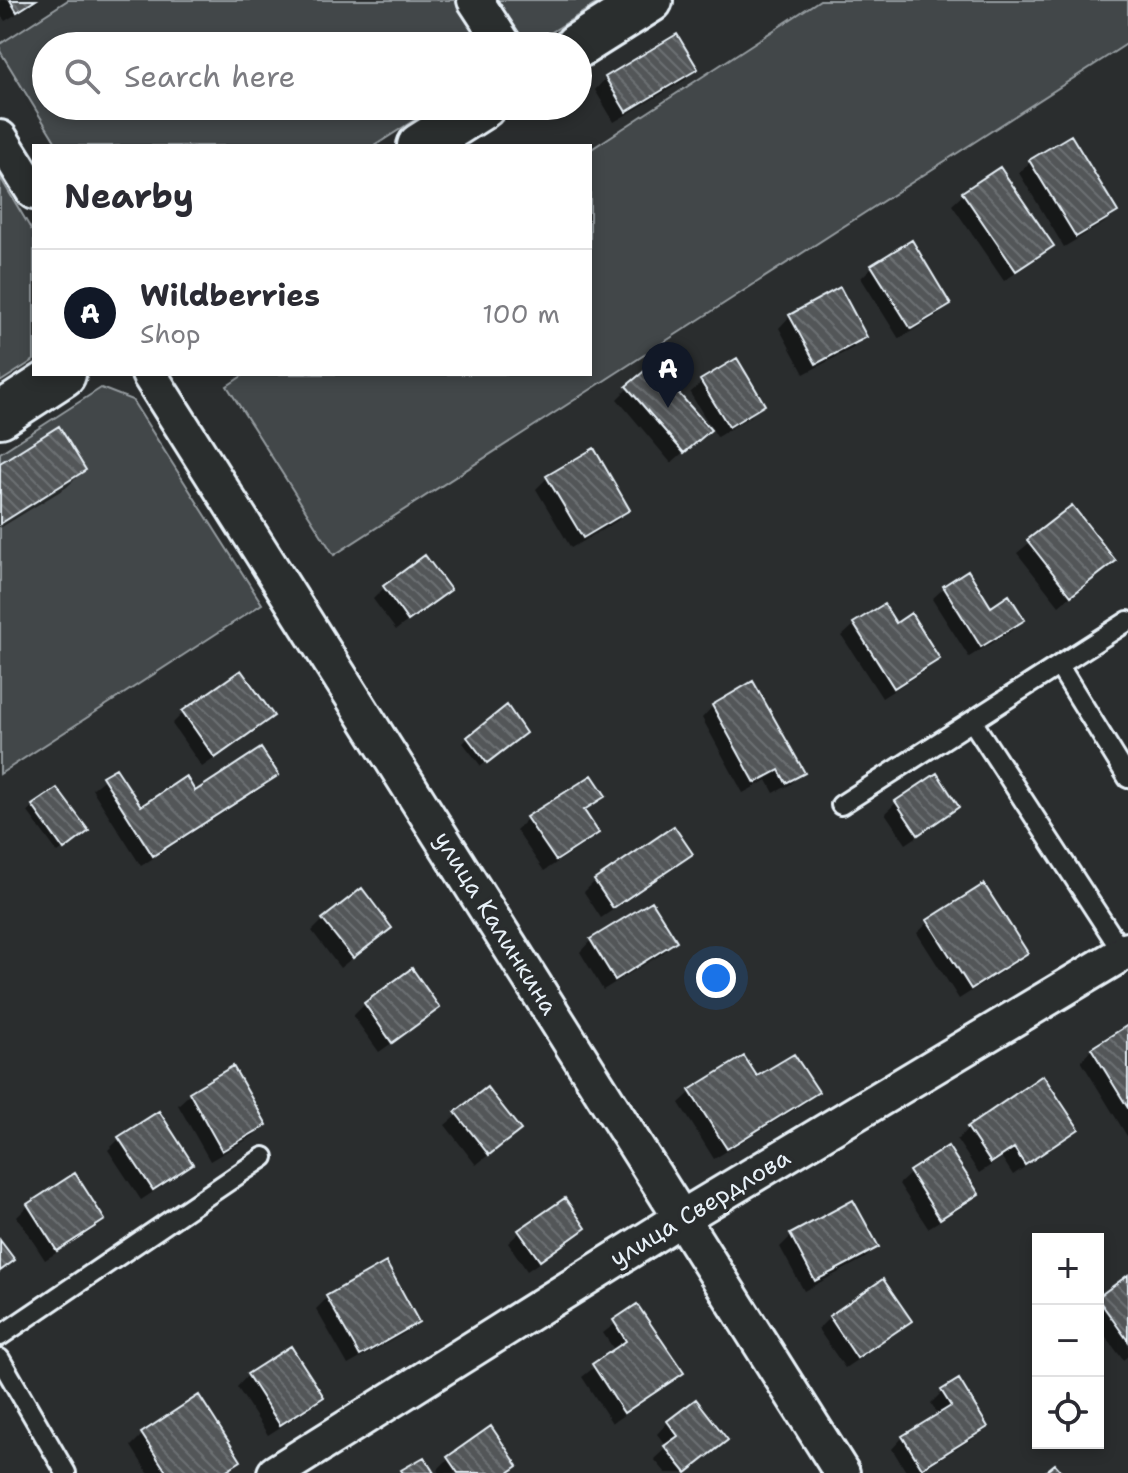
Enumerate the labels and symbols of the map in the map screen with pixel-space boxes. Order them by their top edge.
pin: A [642,342,694,408]
street label: улица Калинкина [427,825,565,1021]
your location [696,958,736,998]
street label: улица Свердлова [604,1141,796,1274]

